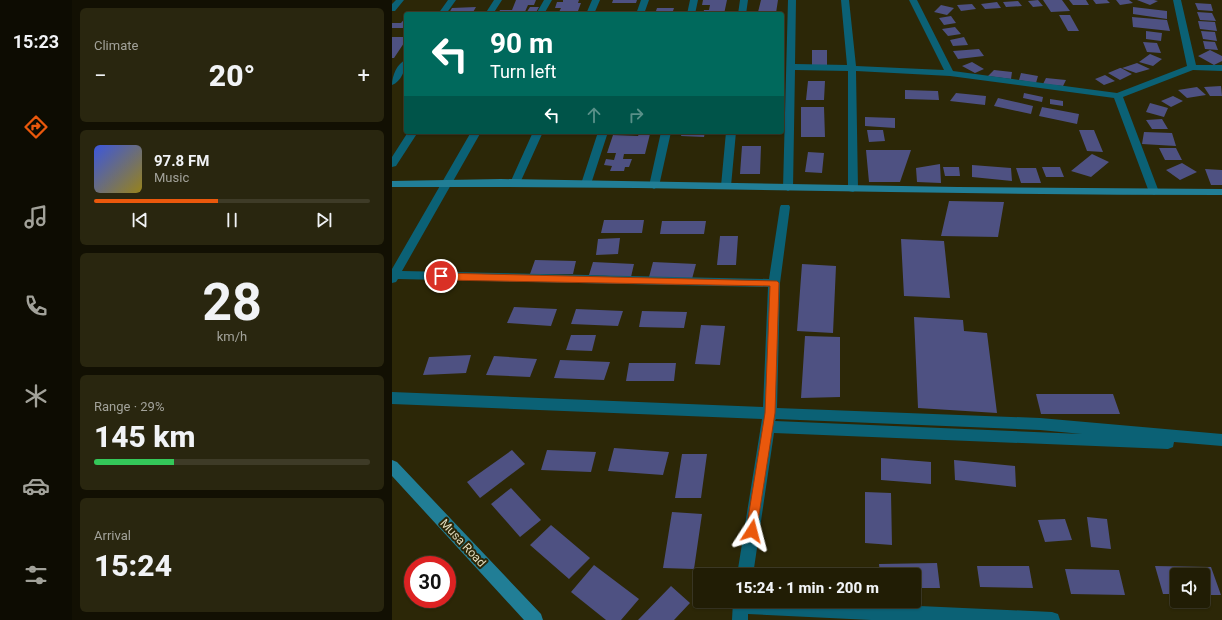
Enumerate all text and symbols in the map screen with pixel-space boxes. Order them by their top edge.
text: 90 m [490,27,553,60]
icon: left [424,28,476,80]
text: 15:23 [13,31,59,52]
text: Climate [94,38,138,53]
text: 20° [209,58,255,93]
text: Turn left [490,61,556,82]
text: − [94,63,107,88]
text: + [358,63,370,88]
icon: left [541,104,563,126]
icon: ahead [583,104,605,126]
icon: right [625,104,647,126]
icon: directions [22,113,50,141]
text: 97.8 FM [154,152,209,170]
text: Music [154,170,189,185]
icon: music [22,203,50,231]
icon: previous [129,209,151,231]
icon: pause [221,209,243,231]
icon: next [313,209,335,231]
pin [424,259,458,293]
icon: arrive [430,265,452,287]
text: 28 [202,272,262,333]
icon: phone [22,292,50,320]
text: km/h [217,329,247,344]
icon: climate [22,382,50,410]
text: Range · 29% [94,399,164,414]
text: 145 km [94,419,196,454]
icon: car [22,472,50,500]
position arrow [731,510,773,552]
street label: Musa Road [437,516,489,570]
text: Arrival [94,528,131,543]
text: 15:24 [94,548,172,583]
speed limit sign: 30 [404,556,456,608]
icon: filters [22,561,50,589]
map controls [1170,568,1210,608]
button: sound [1170,568,1210,608]
text: 15:24 · 1 min · 200 m [735,579,879,597]

